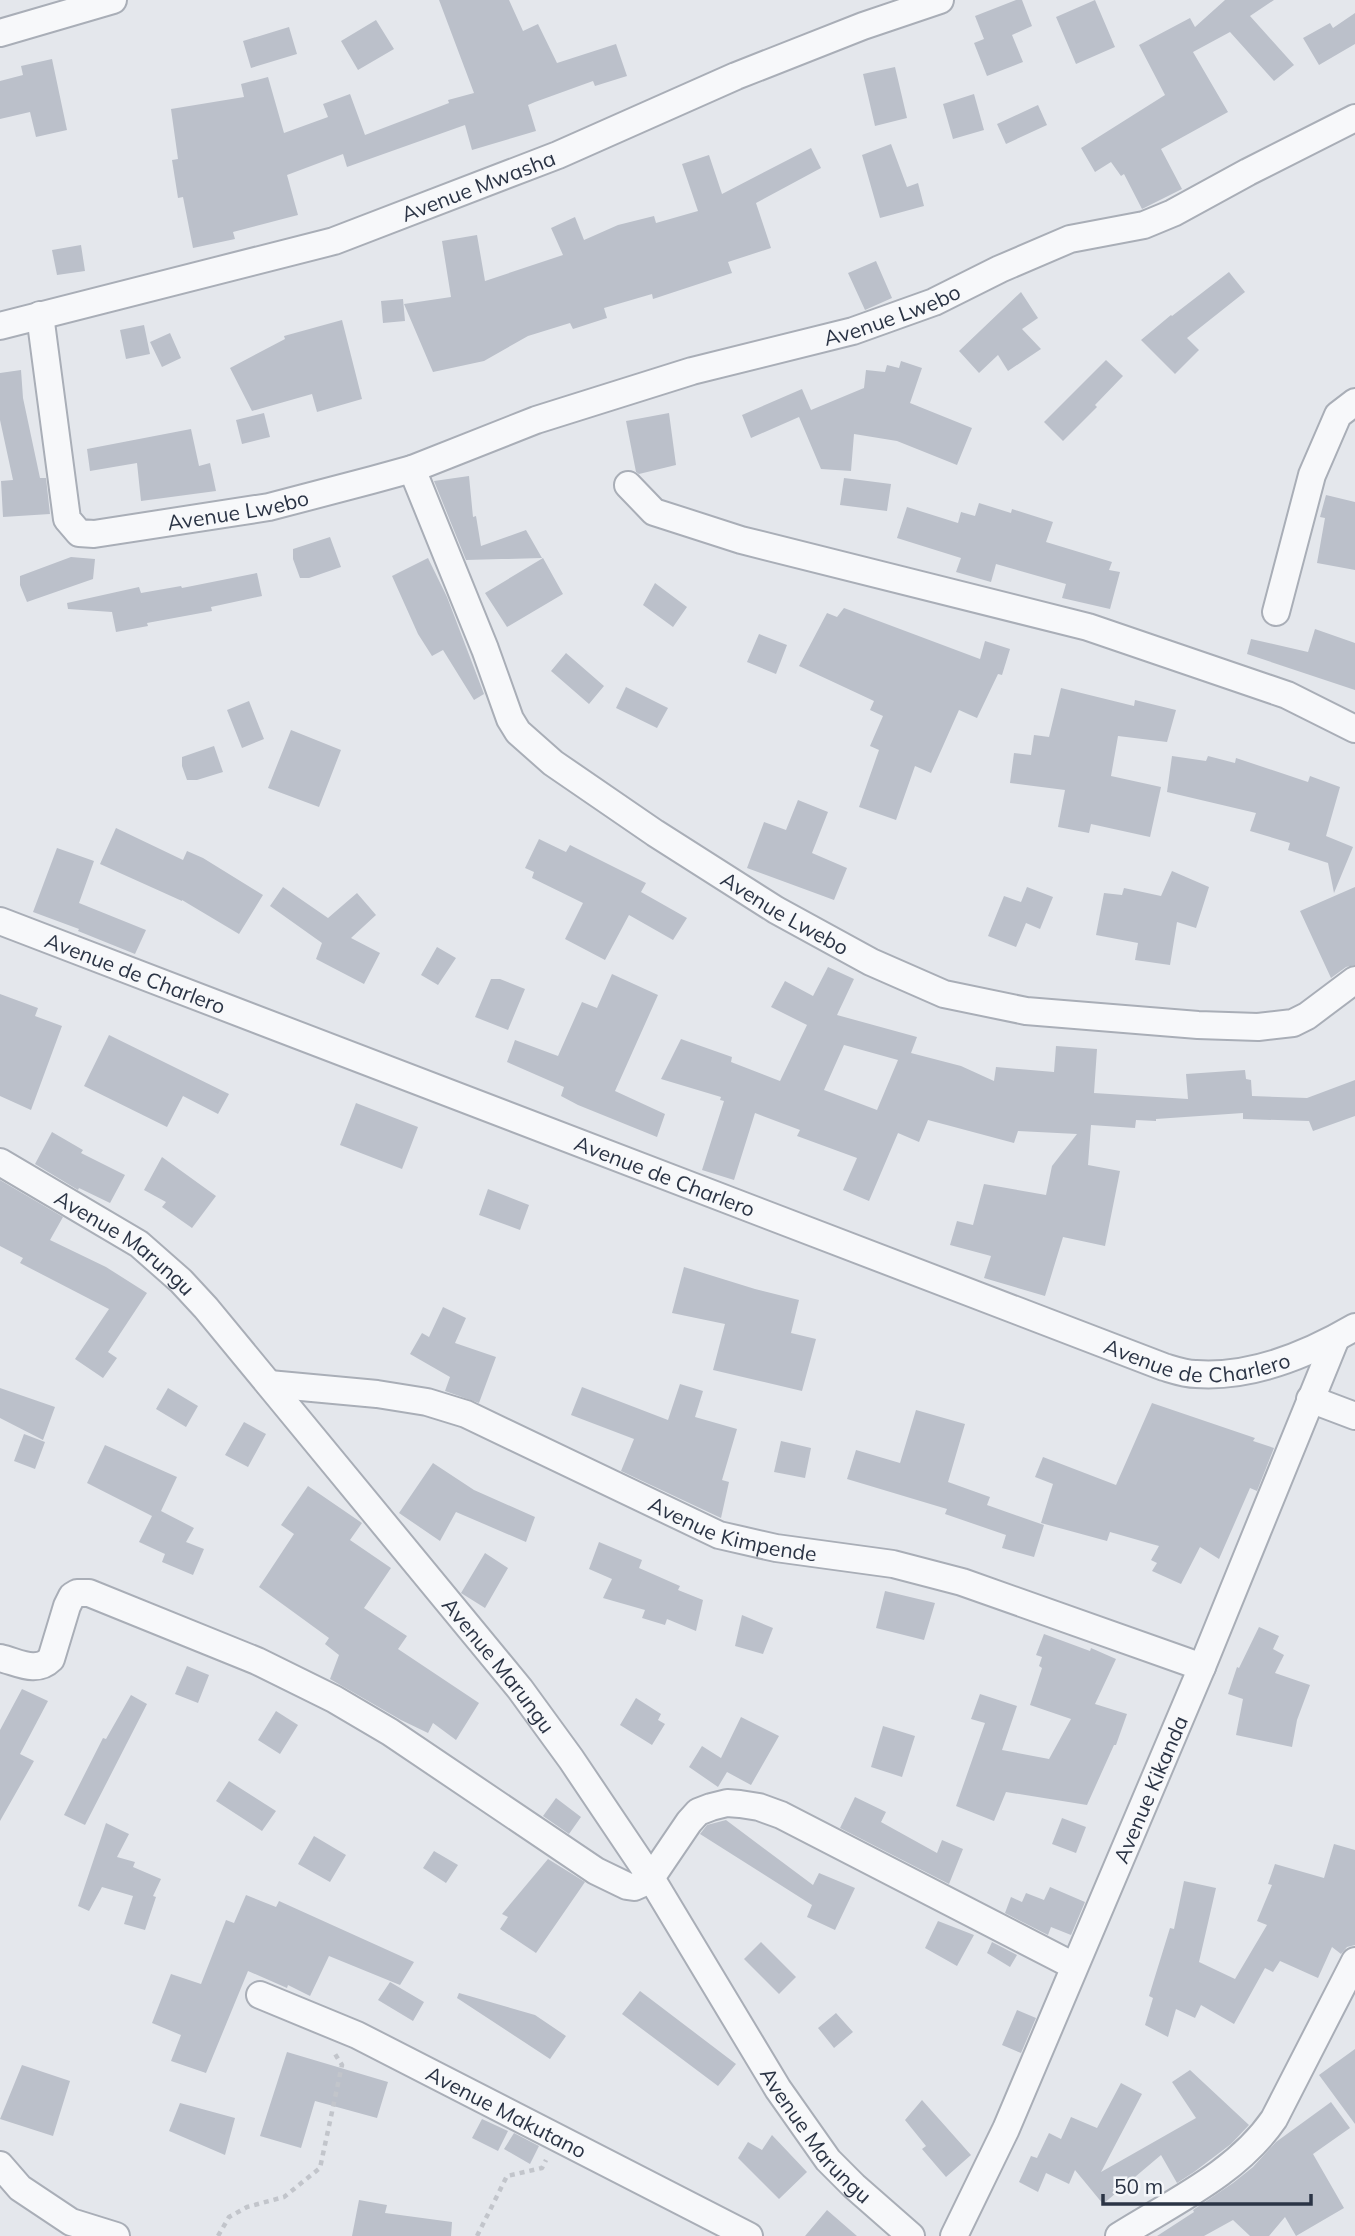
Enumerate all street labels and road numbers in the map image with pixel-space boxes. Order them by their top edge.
street label: Avenue Mwasha [397,144,559,227]
street label: Avenue Lwebo [821,278,965,351]
street label: Avenue Lwebo [165,484,311,536]
street label: Avenue Lwebo [716,866,853,960]
street label: Avenue de Charlero [42,927,229,1019]
street label: Avenue de Charlero [571,1129,759,1222]
street label: Avenue Marungu [50,1184,201,1301]
street label: Avenue de Charlero [1100,1332,1293,1388]
street label: Avenue Kimpende [645,1490,819,1566]
street label: Avenue Marungu [437,1592,561,1738]
street label: Avenue Kikanda [1107,1712,1193,1867]
street label: Avenue Makutano [422,2060,591,2164]
street label: Avenue Marungu [755,2062,877,2209]

